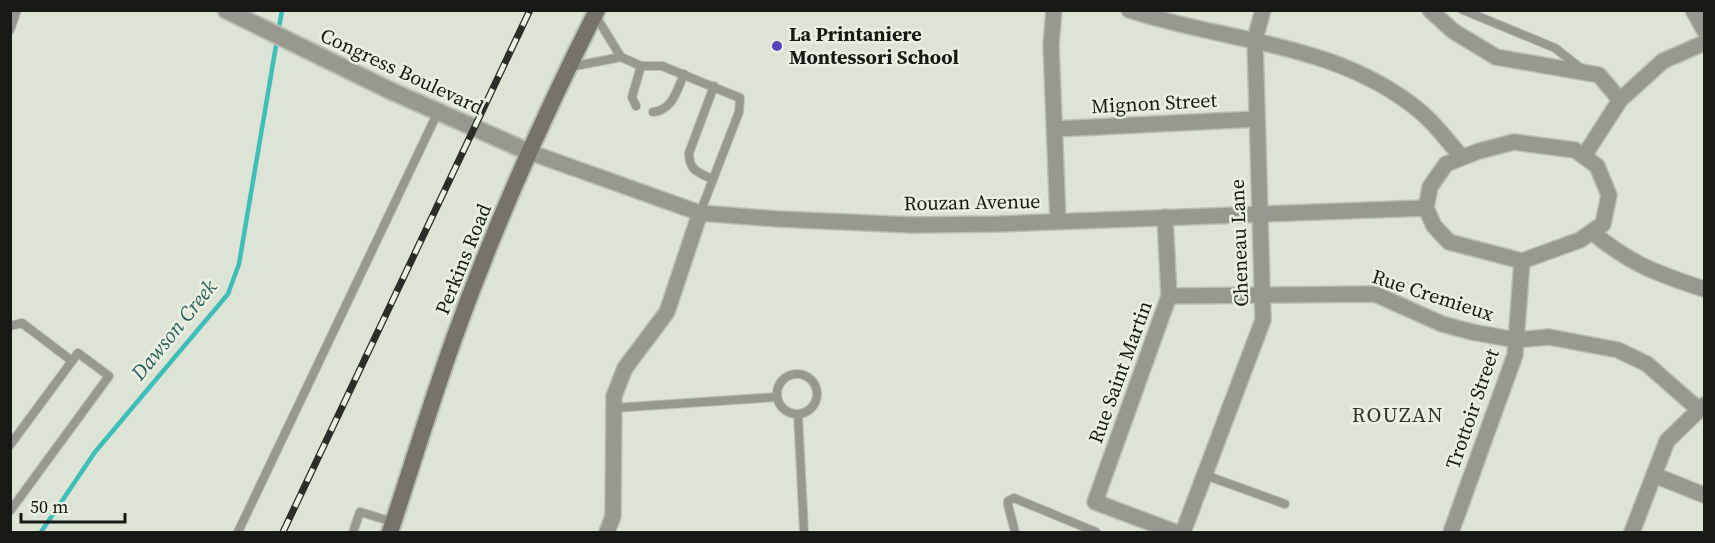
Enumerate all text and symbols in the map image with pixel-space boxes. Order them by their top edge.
place label: La Printaniere Montessori School [789,20,959,71]
street label: Congress Boulevard [316,21,489,121]
marker: La Printaniere Montessori School [770,39,784,53]
street label: Mignon Street [1090,86,1218,120]
street label: Cheneau Lane [1223,179,1255,307]
street label: Rouzan Avenue [903,187,1041,217]
street label: Perkins Road [428,199,498,319]
street label: Rue Cremieux [1368,262,1498,328]
water label: Dawson Creek [123,273,223,387]
street label: Rue Saint Martin [1081,297,1159,447]
street label: Trottoir Street [1438,345,1506,473]
district label: ROUZAN [1352,400,1444,429]
scale bar [21,486,124,524]
text: 50 m [30,494,68,519]

